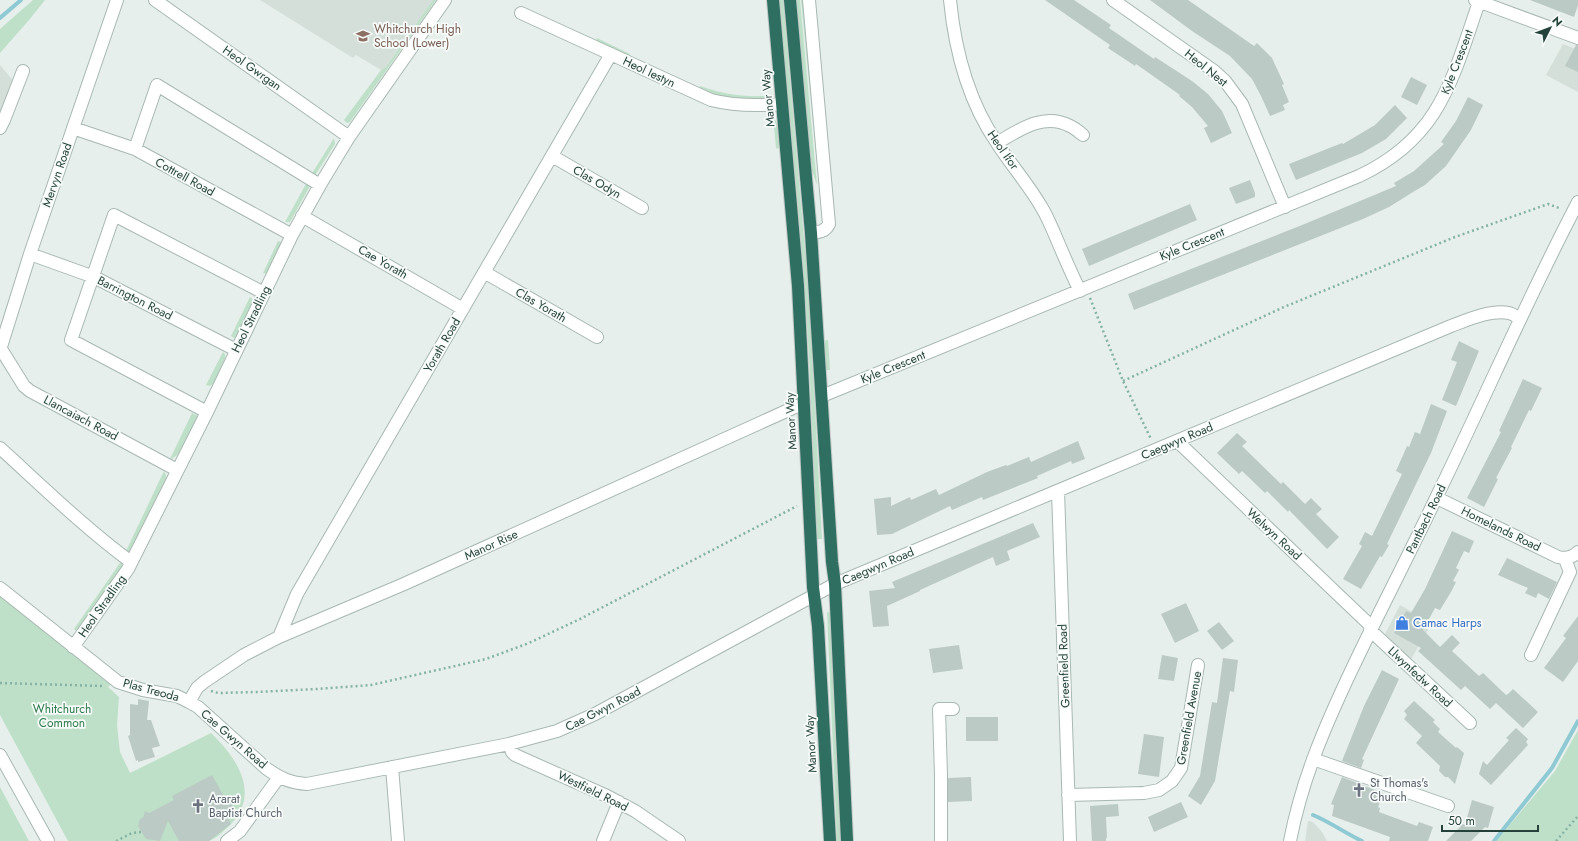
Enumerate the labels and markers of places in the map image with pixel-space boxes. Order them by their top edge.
place label: Whitchurch High School (Lower) [374,20,461,52]
school or university icon: Whitchurch High School (Lower) [355,28,371,44]
place label: Camac Harps [1413,614,1482,632]
shop icon: Camac Harps [1394,615,1410,631]
place label: St Thomas's Church [1370,774,1428,806]
church icon: St Thomas's Church [1351,782,1367,798]
place label: Ararat Baptist Church [209,790,282,822]
church icon: Ararat Baptist Church [190,798,206,814]

